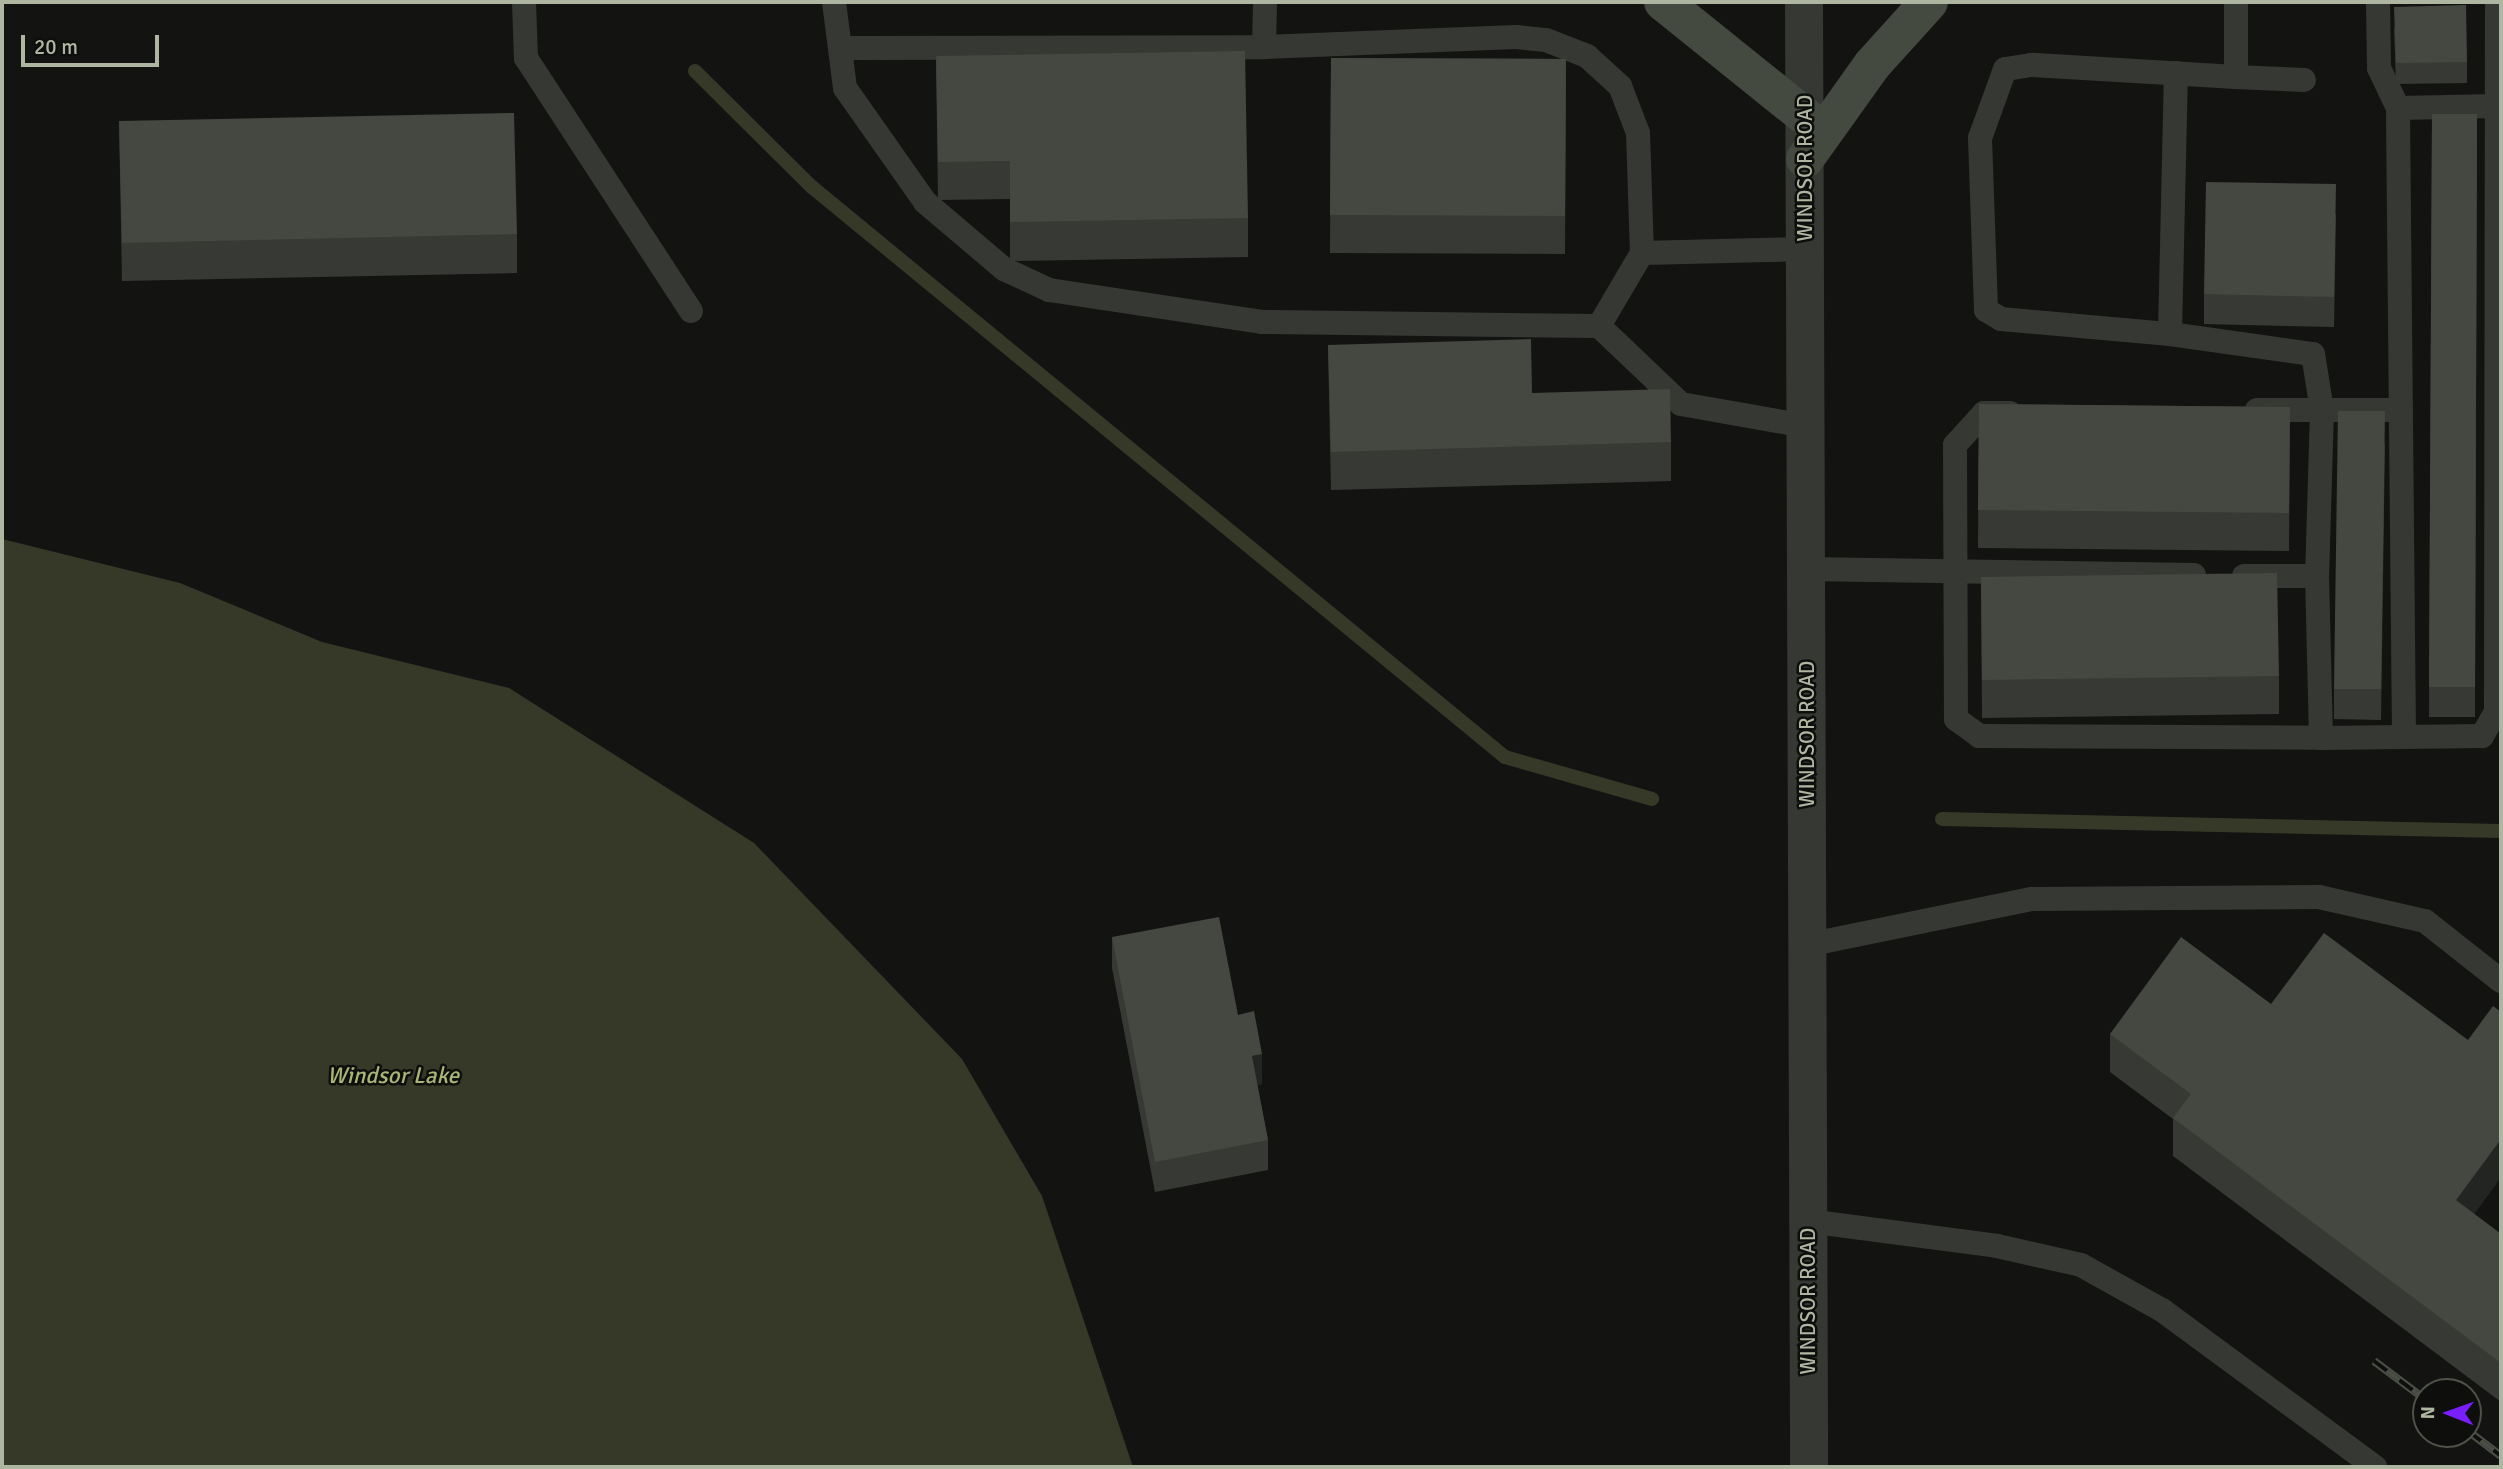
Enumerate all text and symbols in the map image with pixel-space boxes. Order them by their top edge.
scale bar [24,21,163,65]
text: 20 m [34,34,78,60]
street label: WINDSOR ROAD [1792,95,1818,241]
street label: WINDSOR ROAD [1794,661,1820,807]
water label: Windsor Lake [327,1062,459,1090]
street label: WINDSOR ROAD [1795,1228,1821,1374]
north arrow [2412,1378,2482,1448]
text: N [2416,1406,2440,1419]

